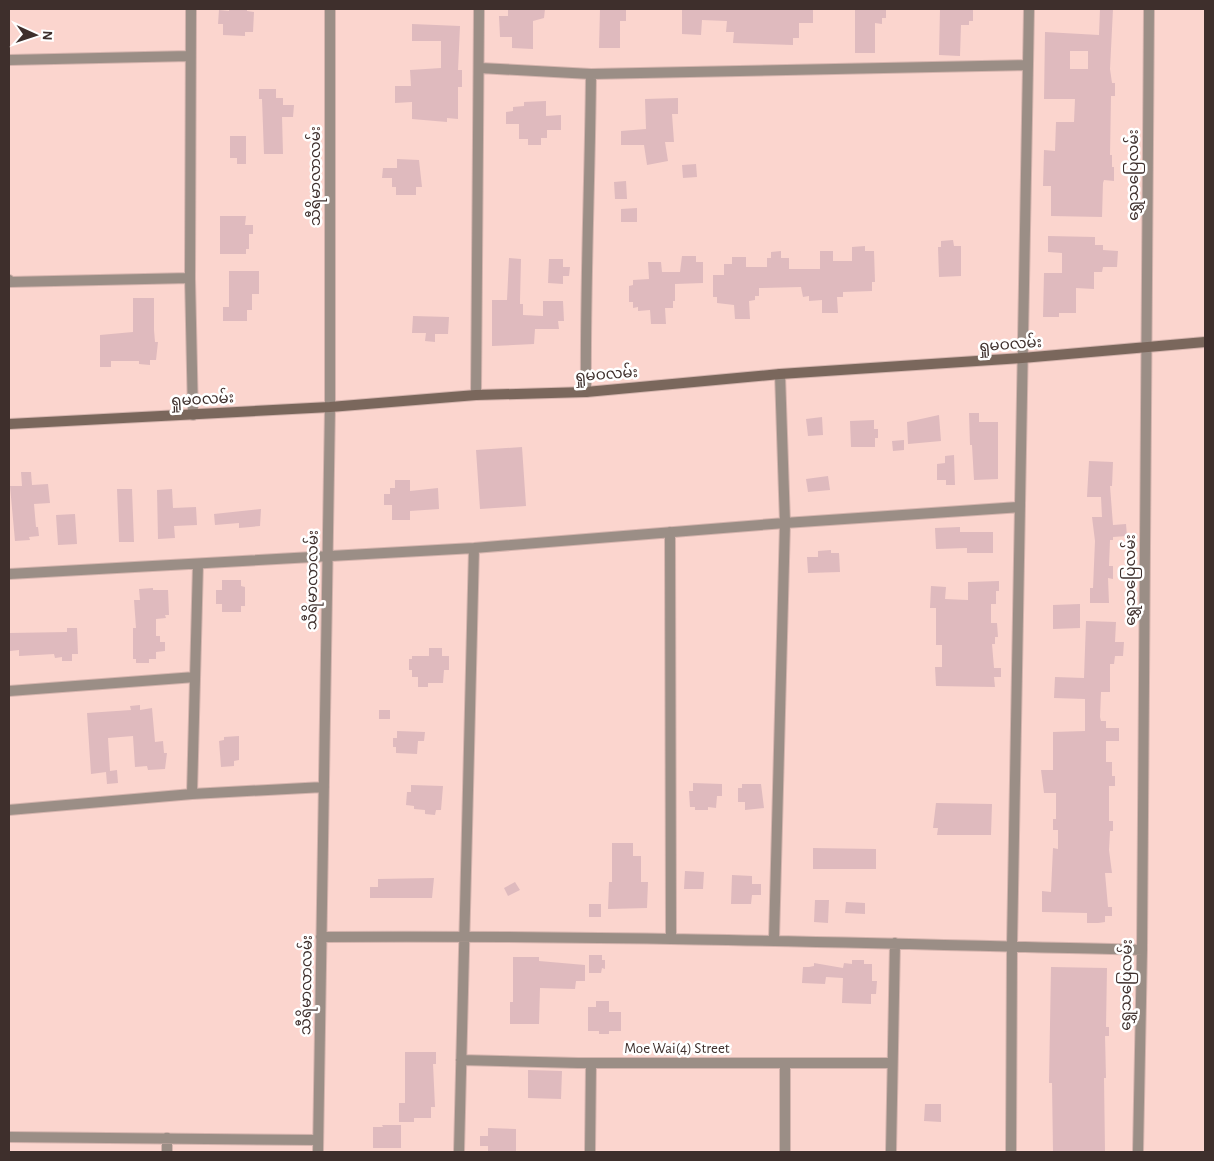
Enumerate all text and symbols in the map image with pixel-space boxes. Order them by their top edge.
north arrow [10,10,60,60]
text: N [40,30,54,41]
street label: သီရိမာလာလမ်း [305,126,327,226]
street label: ရွှေသပြေလမ်း [1123,129,1145,221]
street label: ရှုမဝလမ်း [977,332,1043,358]
street label: ရှုမဝလမ်း [573,362,639,388]
street label: ရှုမဝလမ်း [170,387,234,413]
street label: သီရိမာလာလမ်း [301,530,325,630]
street label: ရွှေသပြေလမ်း [1120,534,1142,626]
street label: သီရိမာလာလမ်း [295,935,319,1035]
street label: ရွှေသပြေလမ်း [1115,939,1139,1031]
street label: Moe Wai(4) Street [624,1041,730,1056]

